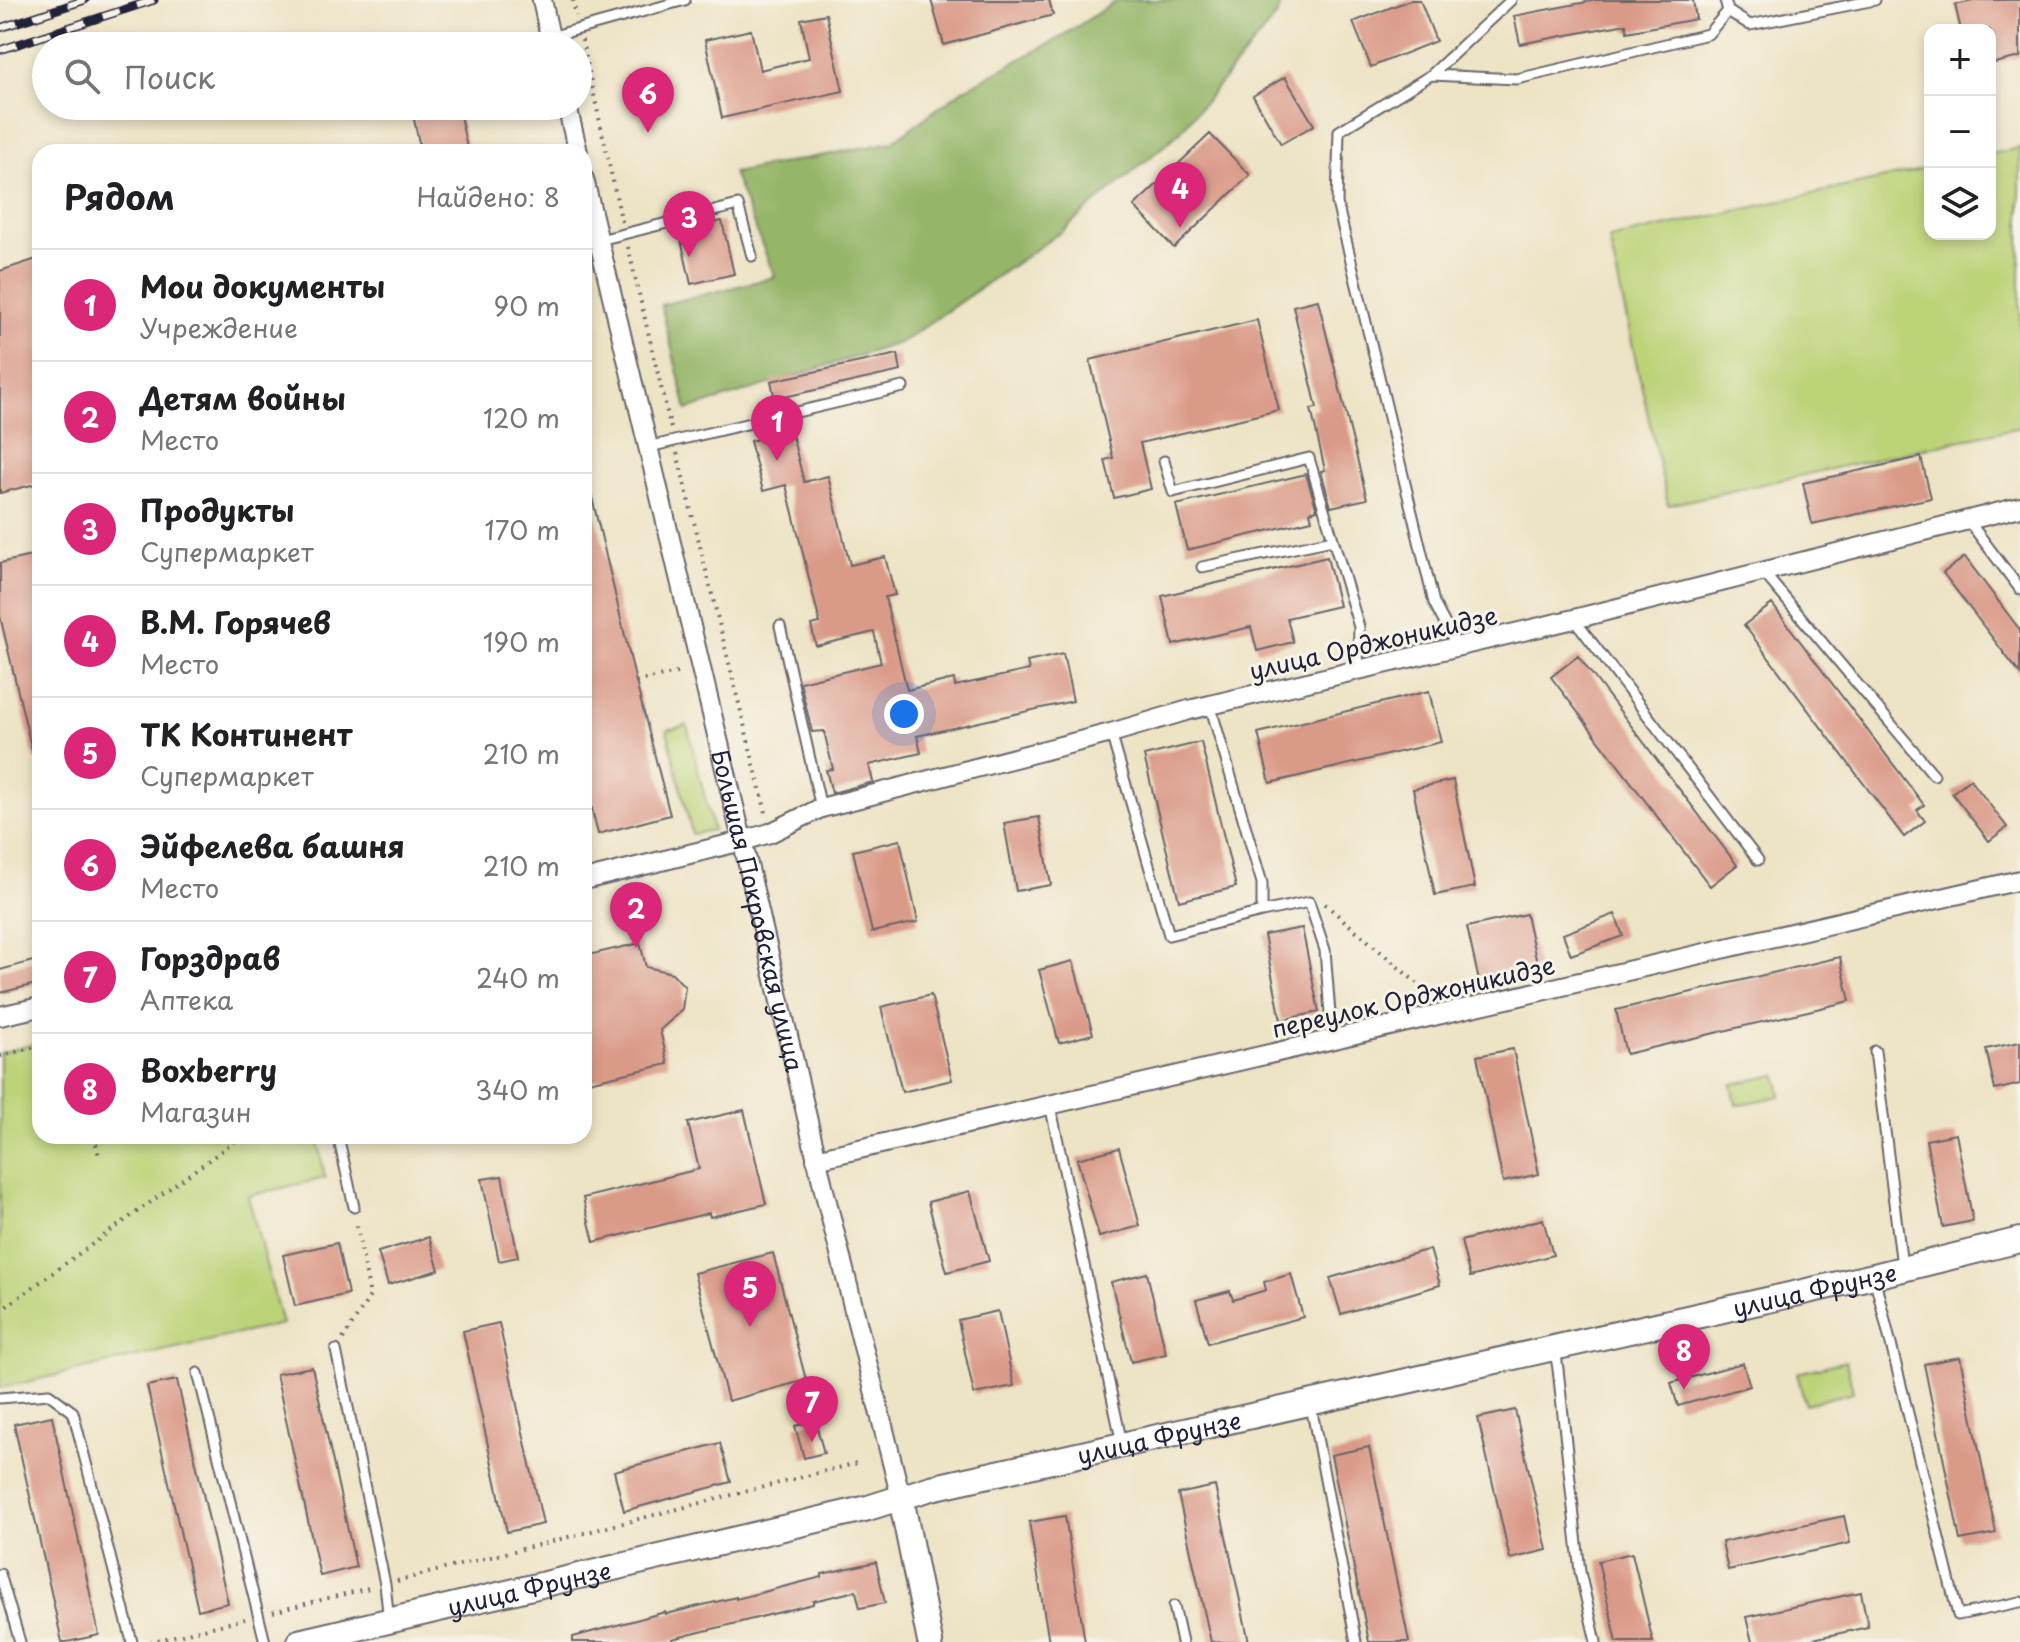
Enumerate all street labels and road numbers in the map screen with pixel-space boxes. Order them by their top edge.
street label: улица Орджоникидзе [1246,596,1500,688]
street label: Большая Покровская улица [703,746,814,1075]
street label: переулок Орджоникидзе [1268,946,1558,1046]
street label: улица Фрунзе [1729,1253,1900,1325]
street label: улица Фрунзе [1073,1401,1244,1473]
street label: улица Фрунзе [443,1551,614,1625]

